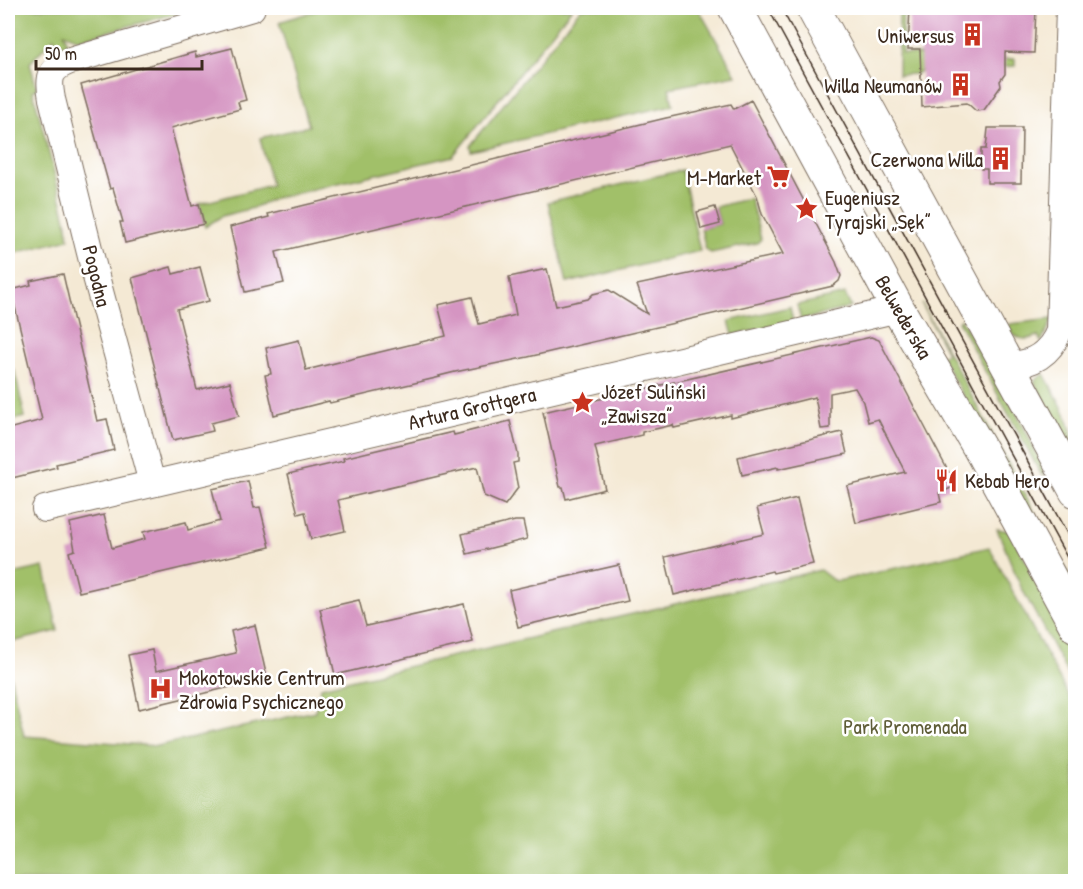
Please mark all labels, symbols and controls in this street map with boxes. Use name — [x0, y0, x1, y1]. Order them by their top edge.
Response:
place label: Uniwersus — [878, 21, 954, 50]
building icon: Uniwersus — [959, 22, 985, 48]
scale bar — [36, 33, 202, 71]
text: 50 m — [45, 41, 77, 66]
place label: Willa Neumanów — [824, 71, 942, 100]
building icon: Willa Neumanów — [947, 72, 973, 98]
place label: Czerwona Willa — [870, 145, 983, 174]
building icon: Czerwona Willa — [988, 146, 1014, 172]
place label: M-Market — [687, 163, 762, 192]
supermarket icon: M-Market — [766, 164, 792, 190]
place label: Eugeniusz Tyrajski „Sęk” — [825, 183, 931, 236]
place icon: Eugeniusz Tyrajski „Sęk” — [794, 196, 820, 222]
street label: Pogodna — [75, 242, 119, 310]
street label: Belwederska — [868, 270, 940, 364]
place label: Józef Suliński „Zawisza” — [601, 377, 706, 430]
street label: Artura Grottgera — [405, 379, 539, 437]
place icon: Józef Suliński „Zawisza” — [570, 390, 596, 416]
place label: Kebab Hero — [965, 466, 1049, 495]
restaurant icon: Kebab Hero — [934, 467, 960, 493]
place label: Mokotowskie Centrum Zdrowia Psychicznego — [179, 663, 345, 716]
hospital icon: Mokotowskie Centrum Zdrowia Psychicznego — [148, 676, 174, 702]
park label: Park Promenada — [843, 712, 967, 741]

